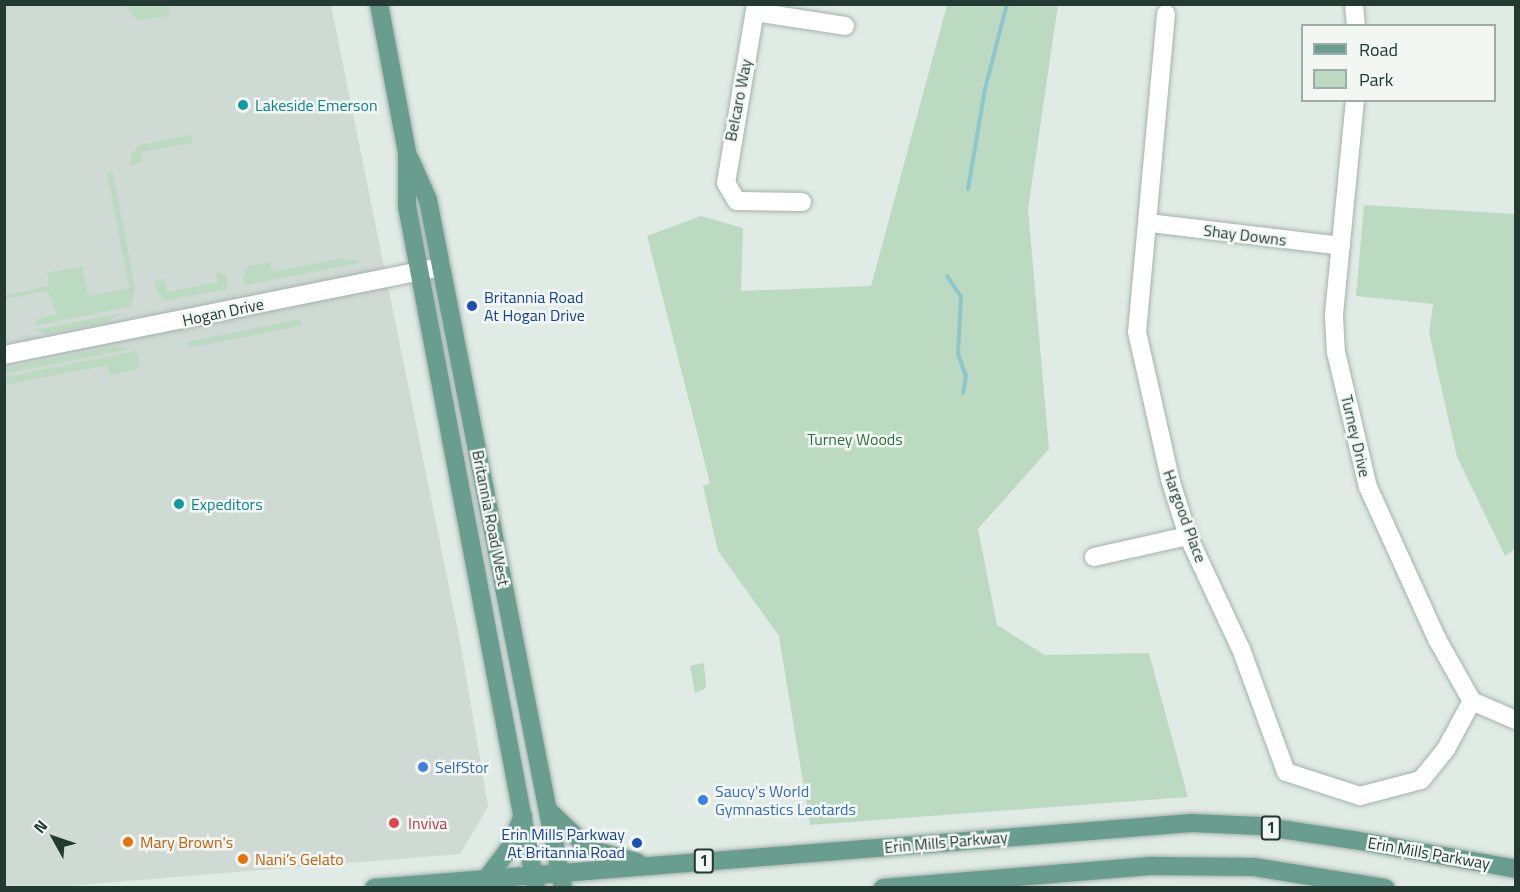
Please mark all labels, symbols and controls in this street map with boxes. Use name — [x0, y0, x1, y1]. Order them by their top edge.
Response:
legend — [1301, 24, 1496, 102]
text: Road — [1359, 36, 1398, 63]
street label: Belcaro Way — [721, 57, 755, 143]
text: Park — [1359, 66, 1393, 93]
place label: Lakeside Emerson — [255, 95, 378, 115]
marker: Lakeside Emerson — [236, 98, 250, 112]
street label: Shay Downs — [1202, 220, 1288, 250]
place label: Britannia Road At Hogan Drive — [484, 287, 585, 325]
street label: Hogan Drive — [181, 294, 265, 330]
marker: Britannia Road At Hogan Drive — [465, 299, 479, 313]
street label: Turney Drive — [1337, 393, 1375, 479]
park label: Turney Woods — [807, 429, 903, 449]
street label: Britannia Road West — [468, 448, 514, 588]
street label: Hargood Place — [1159, 467, 1211, 565]
place label: Expeditors — [191, 494, 263, 514]
marker: Expeditors — [172, 497, 186, 511]
place label: SelfStor — [435, 757, 489, 777]
marker: SelfStor — [416, 760, 430, 774]
place label: Saucy's World Gymnastics Leotards — [715, 781, 856, 819]
marker: Saucy's World Gymnastics Leotards — [696, 793, 710, 807]
north arrow — [24, 808, 84, 868]
place label: Inviva — [408, 813, 447, 833]
text: N — [27, 814, 53, 838]
marker: Inviva — [385, 814, 403, 832]
road number: 1 — [1260, 816, 1282, 840]
place label: Erin Mills Parkway At Britannia Road — [501, 824, 625, 862]
street label: Erin Mills Parkway — [884, 827, 1008, 857]
place label: Mary Brown's — [140, 832, 233, 852]
street label: Erin Mills Parkway — [1366, 833, 1492, 873]
marker: Mary Brown's — [121, 835, 135, 849]
marker: Erin Mills Parkway At Britannia Road — [630, 836, 644, 850]
place label: Nani’s Gelato — [255, 849, 344, 869]
road number: 1 — [694, 849, 714, 873]
marker: Nani’s Gelato — [236, 852, 250, 866]

